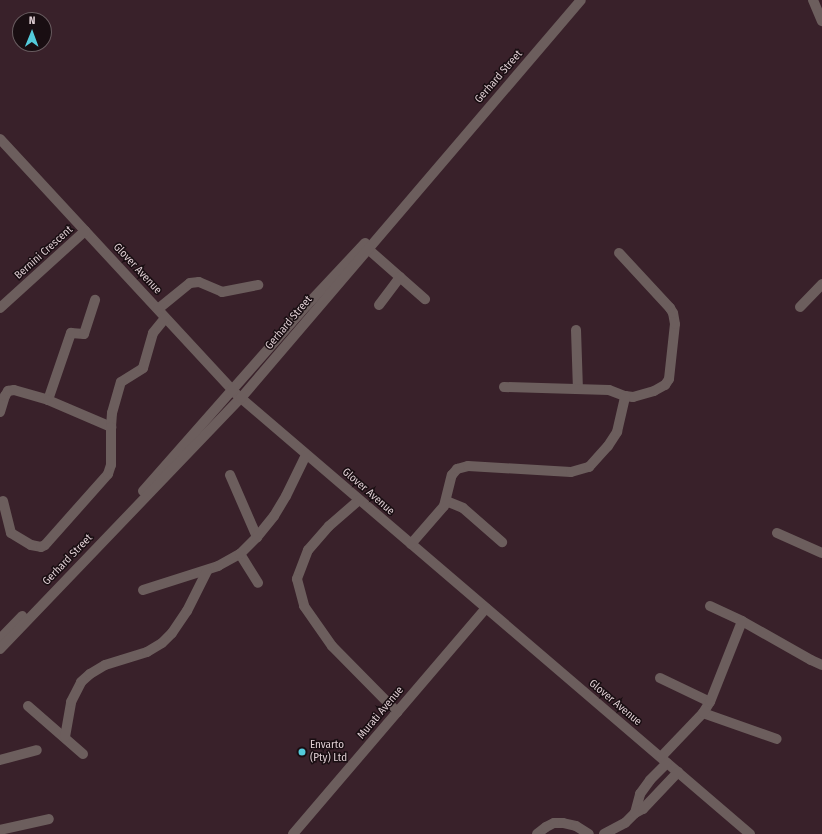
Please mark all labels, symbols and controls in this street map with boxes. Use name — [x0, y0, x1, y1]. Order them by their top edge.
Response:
north arrow — [12, 12, 52, 52]
text: N — [29, 14, 36, 27]
street label: Gerhard Street — [472, 48, 526, 106]
street label: Bernini Crescent — [12, 224, 76, 282]
street label: Glover Avenue — [110, 241, 164, 297]
street label: Gerhard Street — [263, 294, 315, 352]
street label: Glover Avenue — [339, 466, 397, 518]
street label: Gerhard Street — [40, 532, 96, 588]
street label: Glover Avenue — [586, 677, 644, 729]
street label: Murati Avenue — [355, 684, 407, 742]
place label: Envarto (Pty) Ltd — [310, 739, 347, 765]
marker: Envarto (Pty) Ltd — [297, 747, 307, 757]

